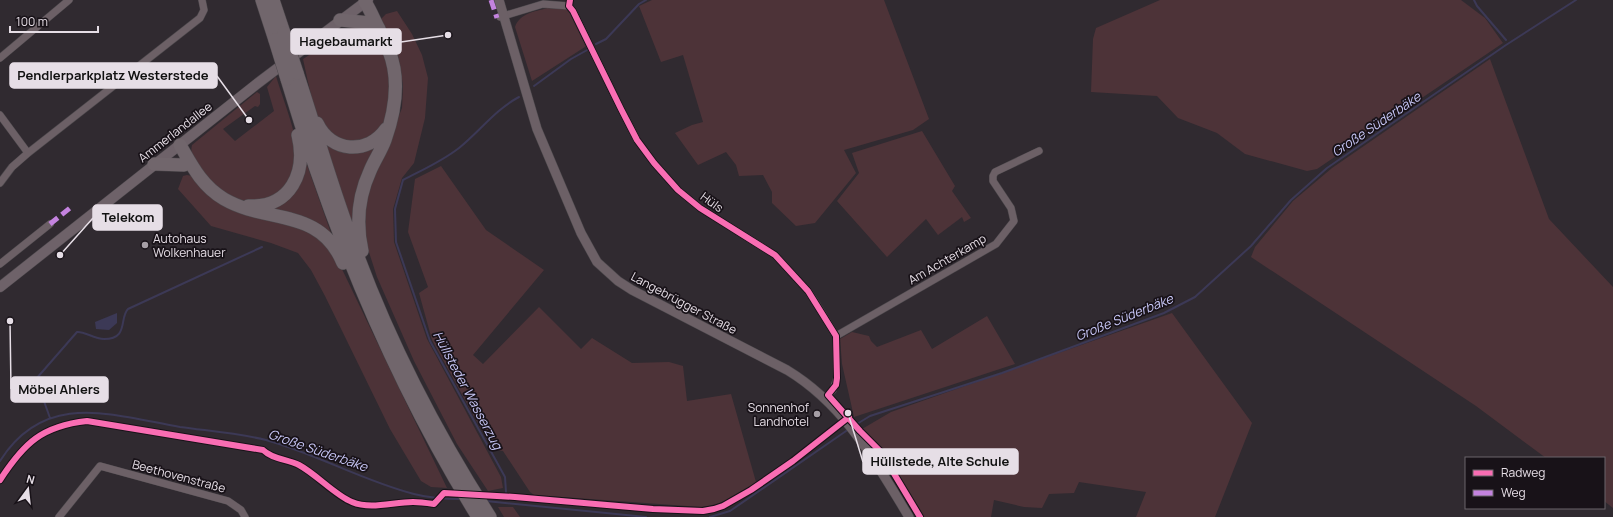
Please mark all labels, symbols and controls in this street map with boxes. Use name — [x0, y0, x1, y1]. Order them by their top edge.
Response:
scale bar — [10, 8, 98, 34]
text: 100 m — [16, 13, 48, 30]
callout: Hagebaumarkt — [291, 29, 401, 54]
text: Hagebaumarkt — [299, 32, 393, 50]
callout: Pendlerparkplatz Westerstede — [10, 63, 217, 88]
text: Pendlerparkplatz Westerstede — [17, 66, 209, 84]
water label: Große Süderbäke — [1328, 87, 1425, 161]
street label: Ammerlandallee — [135, 98, 215, 166]
street label: Hüls — [697, 188, 727, 216]
callout: Telekom — [93, 205, 162, 230]
text: Telekom — [102, 208, 154, 226]
place label: Autohaus Wolkenhauer — [153, 230, 226, 261]
street label: Am Achterkamp — [905, 230, 989, 288]
marker: Autohaus Wolkenhauer — [140, 240, 150, 250]
street label: Langebrügger Straße — [628, 268, 740, 338]
water label: Große Süderbäke — [1072, 289, 1177, 345]
water label: Hüllsteder Wasserzug — [429, 328, 507, 454]
callout: Möbel Ahlers — [11, 377, 108, 402]
text: Möbel Ahlers — [18, 380, 100, 398]
place label: Sonnenhof Landhotel — [748, 399, 810, 430]
marker: Sonnenhof Landhotel — [812, 409, 822, 419]
water label: Große Süderbäke — [266, 425, 371, 476]
callout: Hüllstede, Alte Schule — [863, 449, 1018, 474]
text: Hüllstede, Alte Schule — [871, 452, 1010, 470]
street label: Beethovenstraße — [130, 455, 228, 497]
legend — [1465, 457, 1605, 509]
text: Radweg — [1501, 464, 1545, 481]
north arrow — [8, 469, 48, 509]
text: N — [25, 471, 37, 487]
text: Weg — [1501, 484, 1526, 501]

